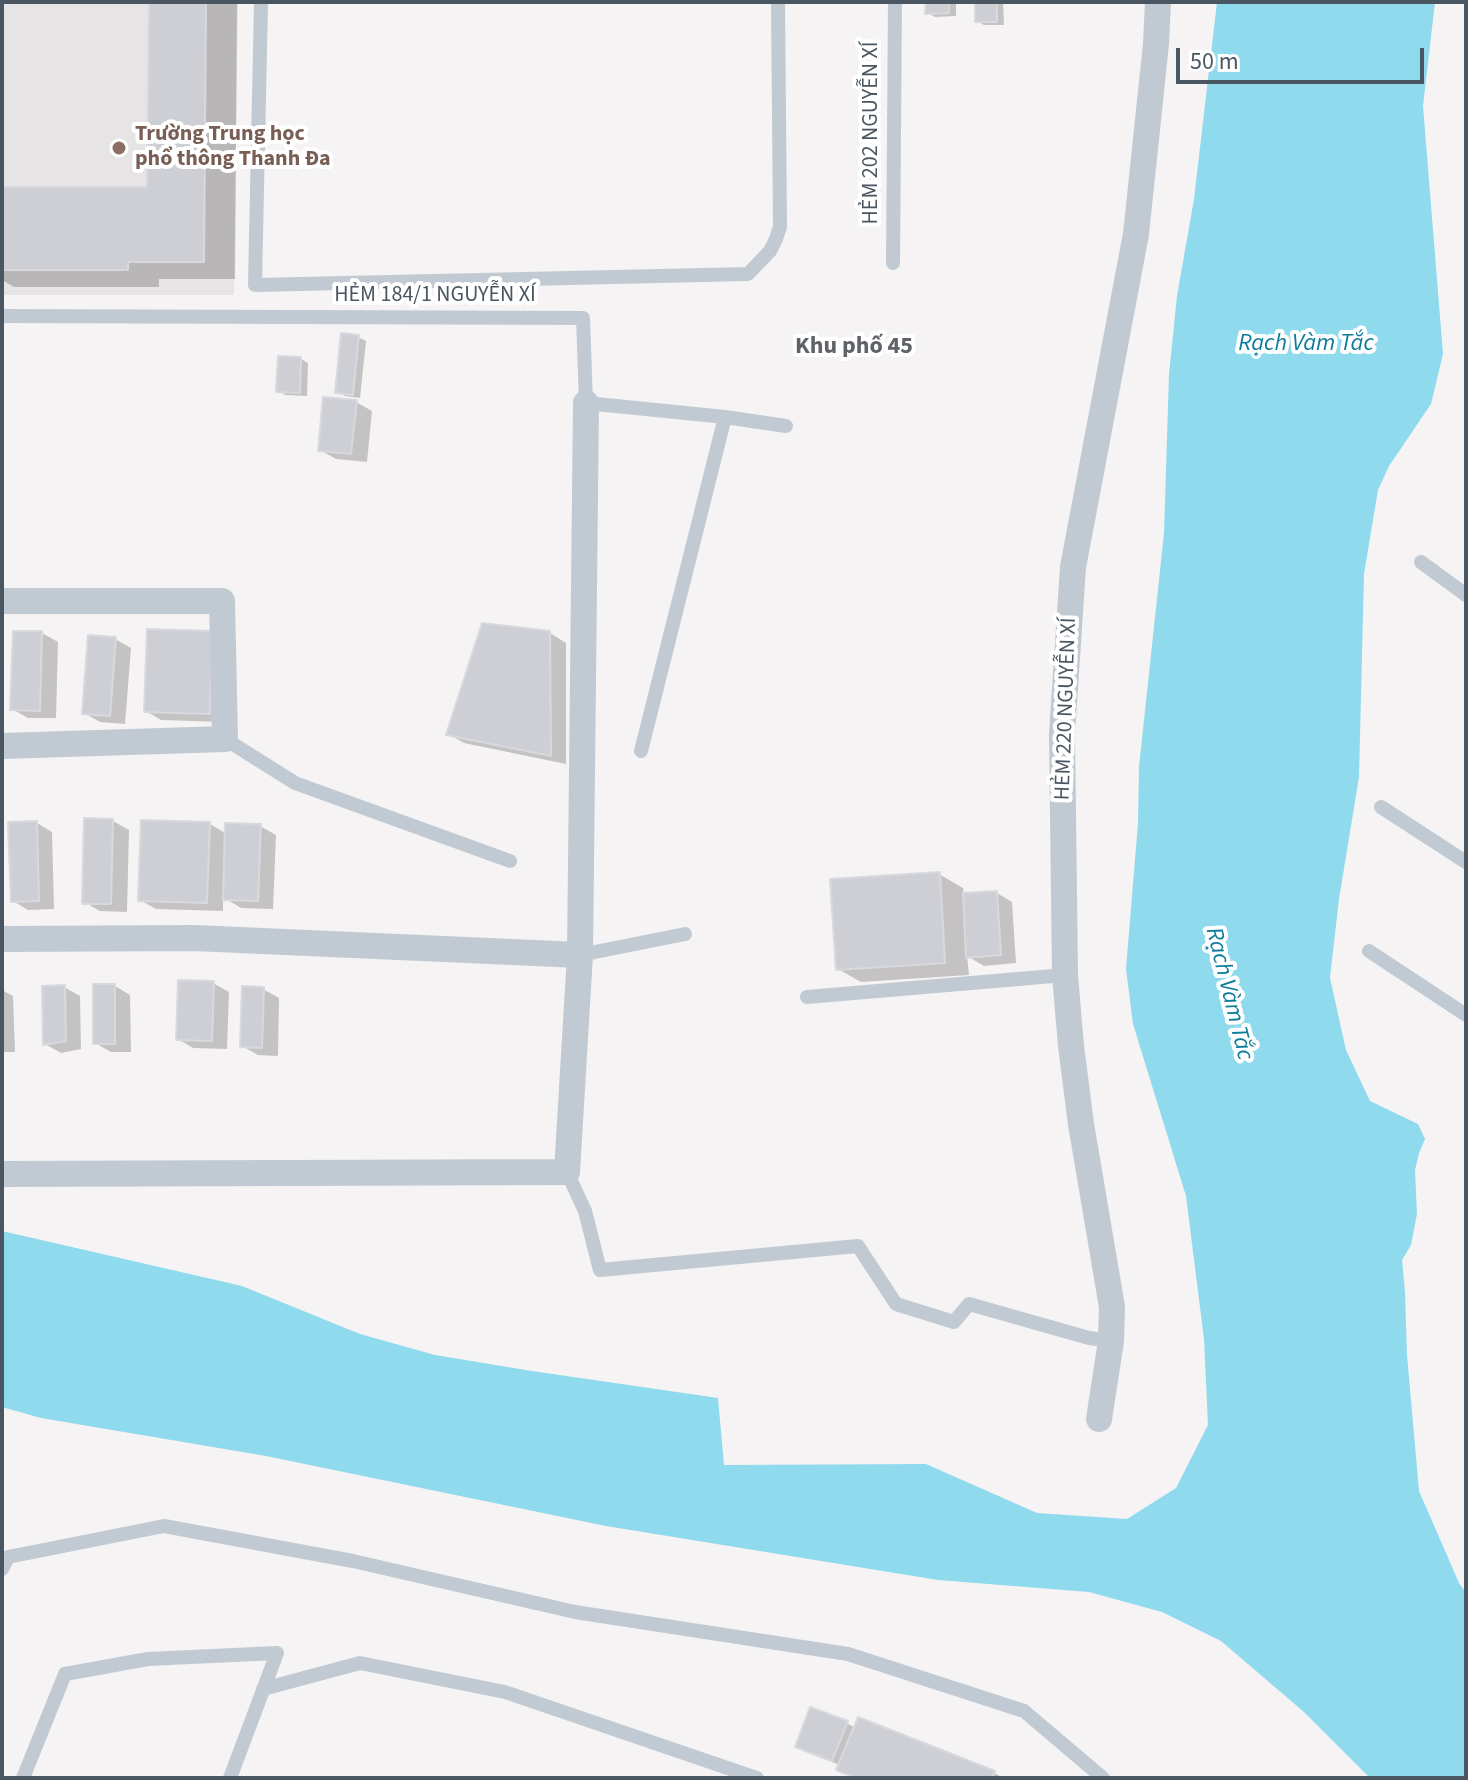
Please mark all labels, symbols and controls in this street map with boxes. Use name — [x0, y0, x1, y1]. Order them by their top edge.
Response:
scale bar — [1180, 32, 1428, 82]
street label: HẺM 202 NGUYỄN XÍ — [859, 41, 885, 225]
text: 50 m — [1190, 44, 1239, 79]
place label: Trường Trung học phổ thông Thanh Đa — [135, 122, 331, 174]
marker: Trường Trung học phổ thông Thanh Đa — [110, 139, 128, 157]
street label: HẺM 184/1 NGUYỄN XÍ — [334, 283, 536, 309]
water label: Rạch Vàm Tắc — [1238, 331, 1374, 359]
district label: Khu phố 45 — [795, 334, 913, 362]
street label: HẺM 220 NGUYỄN XÍ — [1051, 617, 1083, 801]
water label: Rạch Vàm Tắc — [1198, 925, 1258, 1063]

